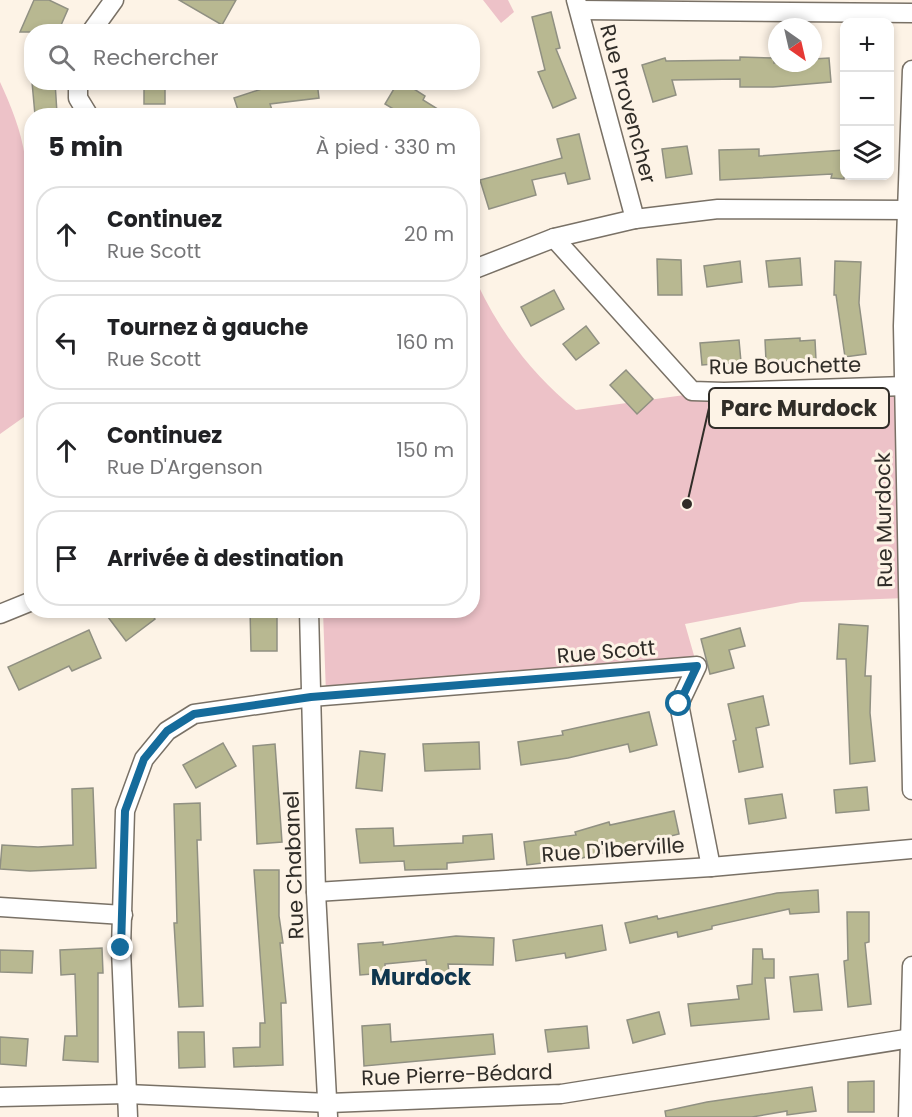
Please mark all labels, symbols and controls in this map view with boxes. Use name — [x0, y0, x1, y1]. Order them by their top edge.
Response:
north arrow — [768, 18, 822, 72]
map controls — [840, 18, 894, 180]
button: + — [840, 18, 894, 72]
street label: Rue Provencher — [593, 21, 664, 187]
search box — [24, 24, 480, 90]
icon: search — [45, 41, 78, 74]
text: Rechercher — [93, 42, 219, 73]
button: − — [840, 72, 894, 126]
button: layers — [840, 126, 894, 180]
text: 5 min — [48, 129, 123, 165]
text: À pied · 330 m — [316, 133, 456, 161]
text: Continuez — [107, 204, 222, 235]
icon: ahead — [50, 218, 83, 251]
text: 20 m — [404, 220, 454, 248]
text: Rue Scott — [107, 237, 201, 265]
text: Tournez à gauche — [107, 312, 308, 343]
icon: left — [50, 326, 83, 359]
text: 160 m — [396, 328, 454, 356]
text: Rue Scott — [107, 345, 201, 373]
street label: Rue Bouchette — [709, 350, 861, 381]
callout: Parc Murdock — [709, 388, 889, 428]
text: Parc Murdock — [721, 393, 878, 424]
text: Continuez — [107, 420, 222, 451]
icon: ahead — [50, 434, 83, 467]
text: 150 m — [397, 436, 454, 464]
street label: Rue Murdock — [868, 452, 899, 588]
text: Rue D'Argenson — [107, 453, 263, 481]
icon: arrive — [50, 542, 83, 575]
text: Arrivée à destination — [107, 543, 344, 574]
street label: Rue Scott — [556, 633, 656, 670]
route start — [665, 690, 691, 716]
street label: Rue Chabanel — [276, 790, 311, 940]
street label: Rue D'Iberville — [540, 830, 686, 869]
route end — [107, 934, 133, 960]
district label: Murdock — [371, 962, 472, 993]
street label: Rue Pierre-Bédard — [361, 1057, 553, 1092]

